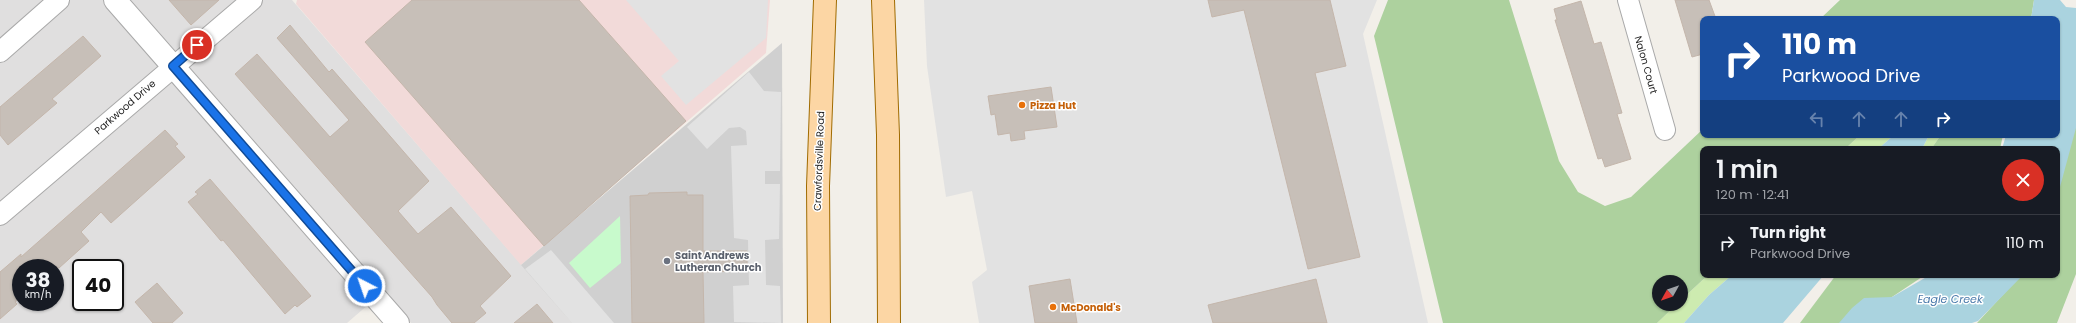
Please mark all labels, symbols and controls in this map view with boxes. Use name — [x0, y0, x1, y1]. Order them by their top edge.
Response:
text: 110 m — [1782, 25, 1857, 64]
pin — [180, 28, 214, 62]
icon: right — [1716, 32, 1768, 84]
icon: arrive — [186, 34, 208, 56]
street label: Nalon Court — [1631, 34, 1662, 96]
text: Parkwood Drive — [1782, 63, 1920, 88]
street label: Parkwood Drive — [91, 76, 159, 138]
place label: Pizza Hut — [1030, 98, 1076, 113]
marker: Pizza Hut — [1017, 100, 1027, 110]
icon: left — [1806, 108, 1828, 130]
icon: ahead — [1848, 108, 1870, 130]
icon: ahead — [1890, 108, 1912, 130]
icon: right — [1932, 108, 1954, 130]
street label: Crawfordsville Road — [810, 111, 828, 211]
text: 1 min — [1716, 153, 1778, 186]
button: close — [2002, 159, 2044, 201]
text: 120 m · 12:41 — [1716, 185, 1789, 204]
text: Turn right — [1750, 222, 1826, 243]
icon: right — [1716, 232, 1738, 254]
text: 110 m — [2006, 232, 2044, 253]
text: Parkwood Drive — [1750, 244, 1850, 263]
place label: Saint Andrews Lutheran Church — [675, 248, 762, 275]
marker: Saint Andrews Lutheran Church — [662, 256, 672, 266]
speed limit sign: 40 — [72, 259, 124, 311]
position arrow — [344, 265, 386, 307]
text: 38 — [25, 266, 51, 294]
north arrow — [1652, 275, 1688, 311]
map controls — [1652, 275, 1688, 311]
text: km/h — [25, 287, 51, 302]
water label: Eagle Creek — [1917, 291, 1984, 307]
place label: McDonald's — [1061, 300, 1121, 315]
marker: McDonald's — [1048, 302, 1058, 312]

